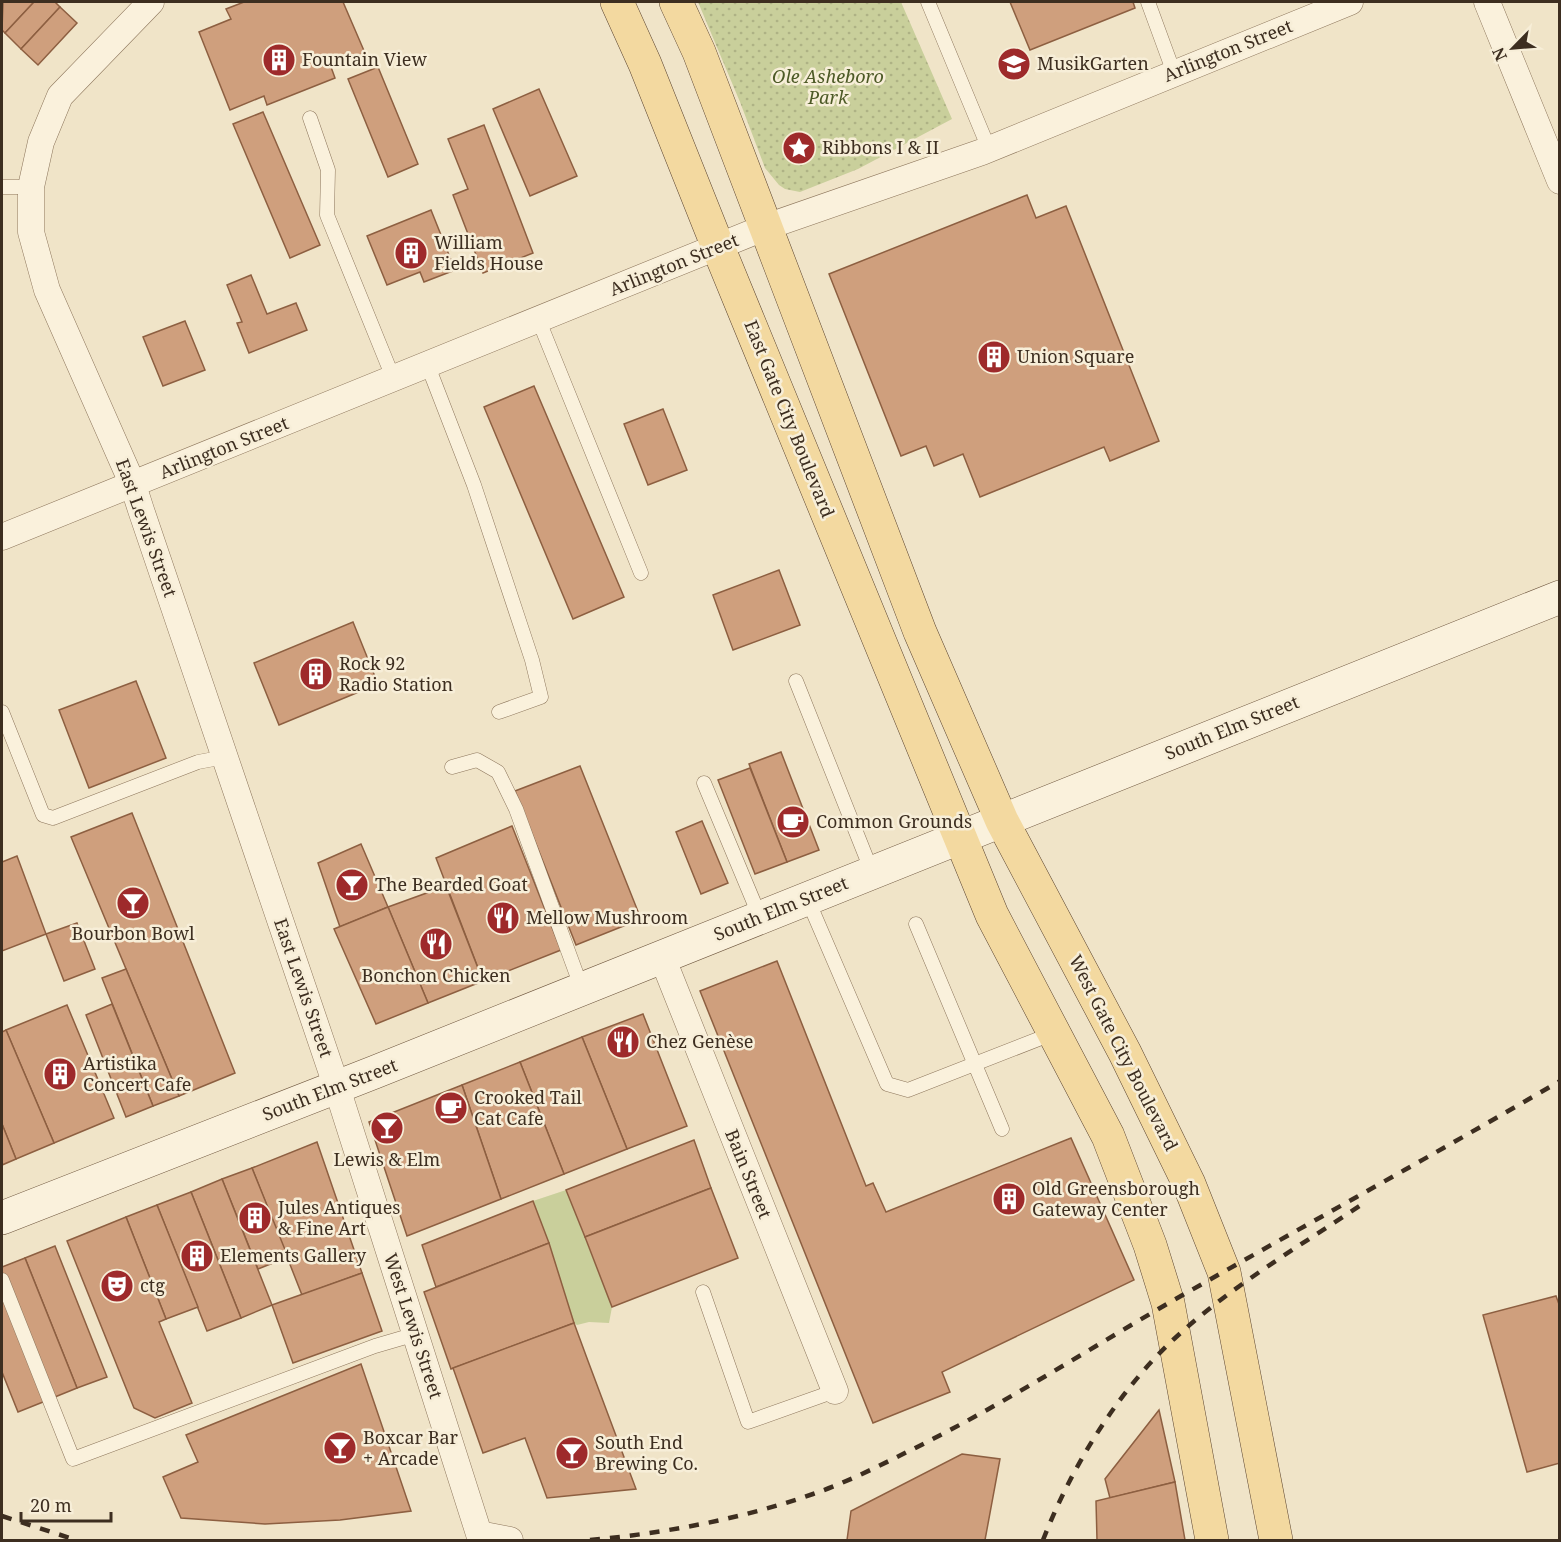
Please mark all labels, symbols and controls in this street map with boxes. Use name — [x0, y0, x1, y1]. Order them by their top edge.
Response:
street label: Arlington Street — [1160, 13, 1296, 87]
north arrow — [1483, 18, 1543, 78]
building icon: Fountain View — [261, 42, 297, 78]
text: N — [1487, 44, 1512, 65]
school or university icon: MusikGarten — [996, 46, 1032, 82]
place label: Fountain View — [302, 47, 427, 71]
place label: MusikGarten — [1037, 51, 1149, 75]
park label: Ole Asheboro Park — [772, 64, 884, 109]
place icon: Ribbons I & II — [781, 130, 817, 166]
place label: Ribbons I & II — [822, 135, 939, 159]
street label: Arlington Street — [606, 227, 742, 301]
place label: William Fields House — [434, 230, 543, 275]
building icon: William Fields House — [393, 235, 429, 271]
street label: East Gate City Boulevard — [739, 316, 841, 521]
building icon: Union Square — [976, 339, 1012, 375]
place label: Union Square — [1017, 344, 1134, 368]
street label: Arlington Street — [156, 410, 292, 484]
street label: East Lewis Street — [111, 455, 183, 600]
place label: Rock 92 Radio Station — [339, 651, 454, 696]
building icon: Rock 92 Radio Station — [298, 656, 334, 692]
street label: South Elm Street — [1161, 689, 1302, 765]
cafe icon: Common Grounds — [775, 804, 811, 840]
place label: Common Grounds — [816, 809, 972, 833]
bar icon: The Bearded Goat — [334, 867, 370, 903]
street label: South Elm Street — [710, 870, 851, 946]
place label: The Bearded Goat — [375, 872, 528, 896]
bar icon: Bourbon Bowl — [115, 885, 151, 921]
restaurant icon: Mellow Mushroom — [485, 900, 521, 936]
place label: Mellow Mushroom — [526, 905, 688, 929]
street label: East Lewis Street — [269, 915, 339, 1060]
place label: Bourbon Bowl — [71, 921, 195, 945]
restaurant icon: Bonchon Chicken — [418, 926, 454, 962]
street label: West Gate City Boulevard — [1064, 950, 1184, 1155]
place label: Bonchon Chicken — [361, 963, 511, 987]
restaurant icon: Chez Genèse — [605, 1024, 641, 1060]
place label: Chez Genèse — [646, 1029, 753, 1053]
place label: Artistika Concert Cafe — [83, 1051, 192, 1096]
street label: South Elm Street — [259, 1052, 401, 1126]
building icon: Artistika Concert Cafe — [42, 1056, 78, 1092]
place label: Crooked Tail Cat Cafe — [474, 1085, 582, 1130]
cafe icon: Crooked Tail Cat Cafe — [433, 1090, 469, 1126]
bar icon: Lewis & Elm — [369, 1110, 405, 1146]
street label: Bain Street — [720, 1125, 778, 1222]
place label: Lewis & Elm — [334, 1147, 440, 1171]
place label: Old Greensborough Gateway Center — [1032, 1176, 1200, 1221]
building icon: Old Greensborough Gateway Center — [991, 1181, 1027, 1217]
place label: Jules Antiques & Fine Art — [277, 1195, 401, 1240]
building icon: Jules Antiques & Fine Art — [237, 1200, 273, 1236]
building icon: Elements Gallery — [179, 1238, 215, 1274]
place label: Elements Gallery — [220, 1243, 367, 1267]
street label: West Lewis Street — [379, 1250, 449, 1402]
theatre icon: ctg — [99, 1268, 135, 1304]
place label: ctg — [140, 1273, 165, 1297]
place label: Boxcar Bar + Arcade — [363, 1425, 459, 1470]
bar icon: Boxcar Bar + Arcade — [322, 1430, 358, 1466]
place label: South End Brewing Co. — [595, 1430, 698, 1475]
bar icon: South End Brewing Co. — [554, 1435, 590, 1471]
scale bar — [21, 1485, 111, 1523]
text: 20 m — [30, 1493, 72, 1517]

